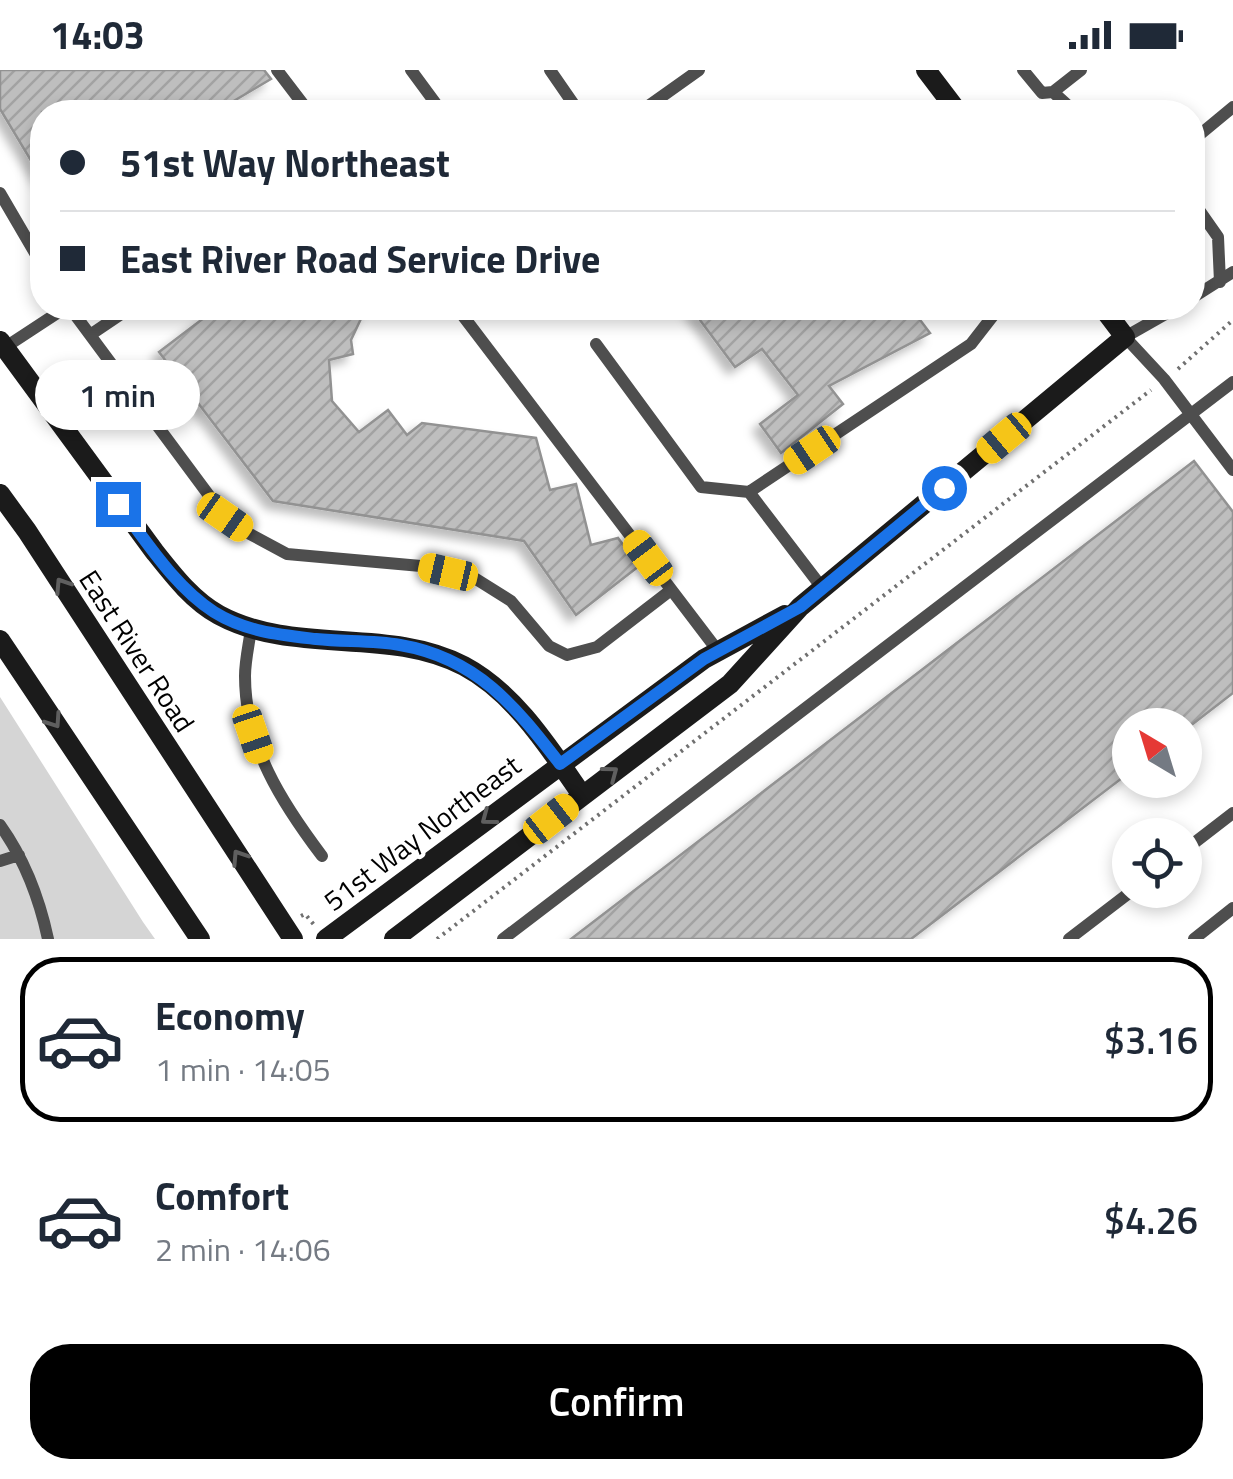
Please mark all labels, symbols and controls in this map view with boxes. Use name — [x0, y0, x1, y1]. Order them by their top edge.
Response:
text: 14:03 — [50, 6, 145, 64]
text: 51st Way Northeast — [120, 134, 450, 192]
text: East River Road Service Drive — [120, 230, 600, 288]
callout: 1 min — [36, 359, 200, 429]
text: 1 min — [79, 371, 156, 419]
car — [971, 407, 1037, 469]
car — [779, 421, 845, 479]
route start — [922, 466, 967, 511]
route end — [96, 482, 141, 527]
car — [192, 488, 258, 546]
car — [618, 525, 678, 591]
car — [415, 551, 481, 593]
street label: East River Road — [69, 561, 206, 740]
one-way arrow — [55, 578, 74, 596]
car — [229, 701, 277, 767]
north arrow — [1112, 708, 1202, 798]
map controls — [1112, 708, 1202, 908]
one-way arrow — [42, 710, 60, 729]
street label: 51st Way Northeast — [314, 744, 530, 921]
one-way arrow — [600, 768, 618, 785]
car — [518, 789, 584, 849]
one-way arrow — [481, 806, 499, 824]
button: locate — [1112, 818, 1202, 908]
one-way arrow — [233, 850, 252, 868]
text: Economy — [155, 987, 305, 1045]
icon: car — [35, 995, 125, 1085]
text: $3.16 — [1104, 1011, 1198, 1069]
text: 1 min · 14:05 — [155, 1045, 331, 1093]
text: Comfort — [155, 1167, 289, 1225]
icon: car — [35, 1175, 125, 1265]
text: $4.26 — [1104, 1191, 1198, 1249]
text: 2 min · 14:06 — [155, 1225, 331, 1273]
button: Confirm — [30, 1344, 1203, 1459]

